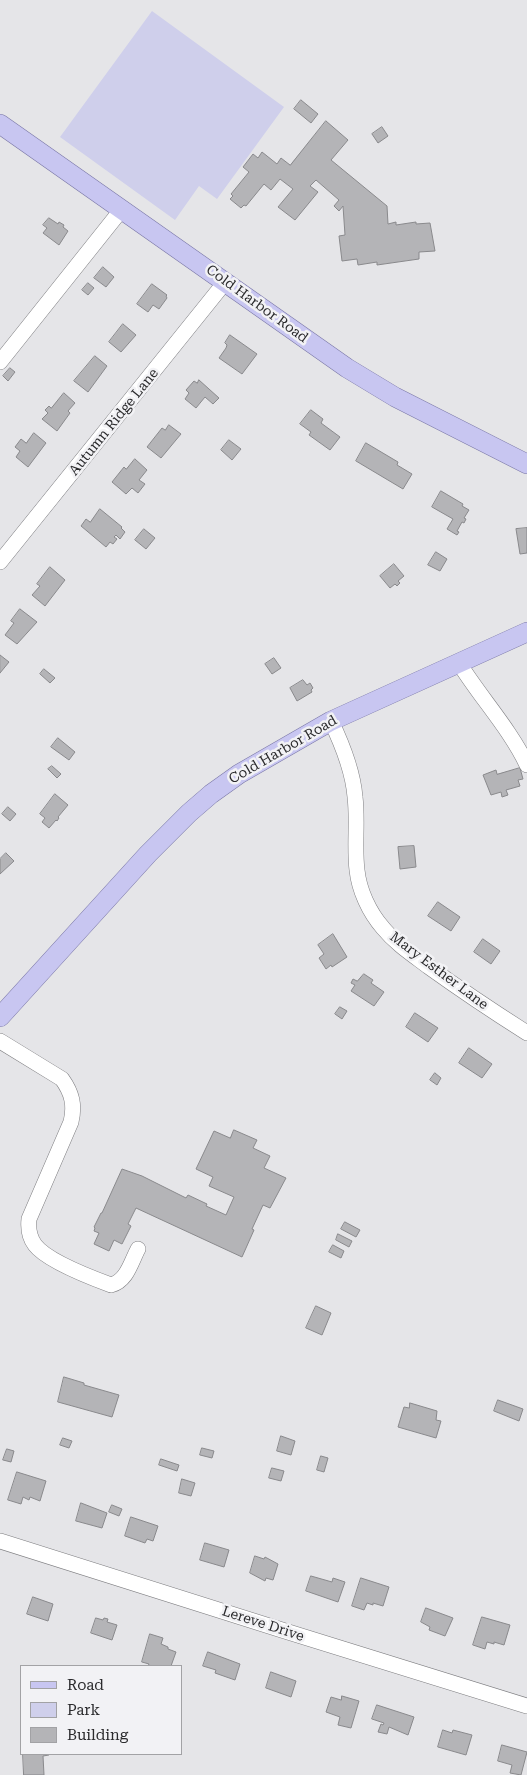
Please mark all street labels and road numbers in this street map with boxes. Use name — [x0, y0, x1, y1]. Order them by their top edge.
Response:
street label: Cold Harbor Road — [203, 261, 311, 347]
street label: Autumn Ridge Lane — [66, 365, 162, 479]
street label: Cold Harbor Road — [226, 712, 340, 788]
street label: Mary Esther Lane — [387, 929, 491, 1013]
street label: Lereve Drive — [220, 1603, 306, 1645]

